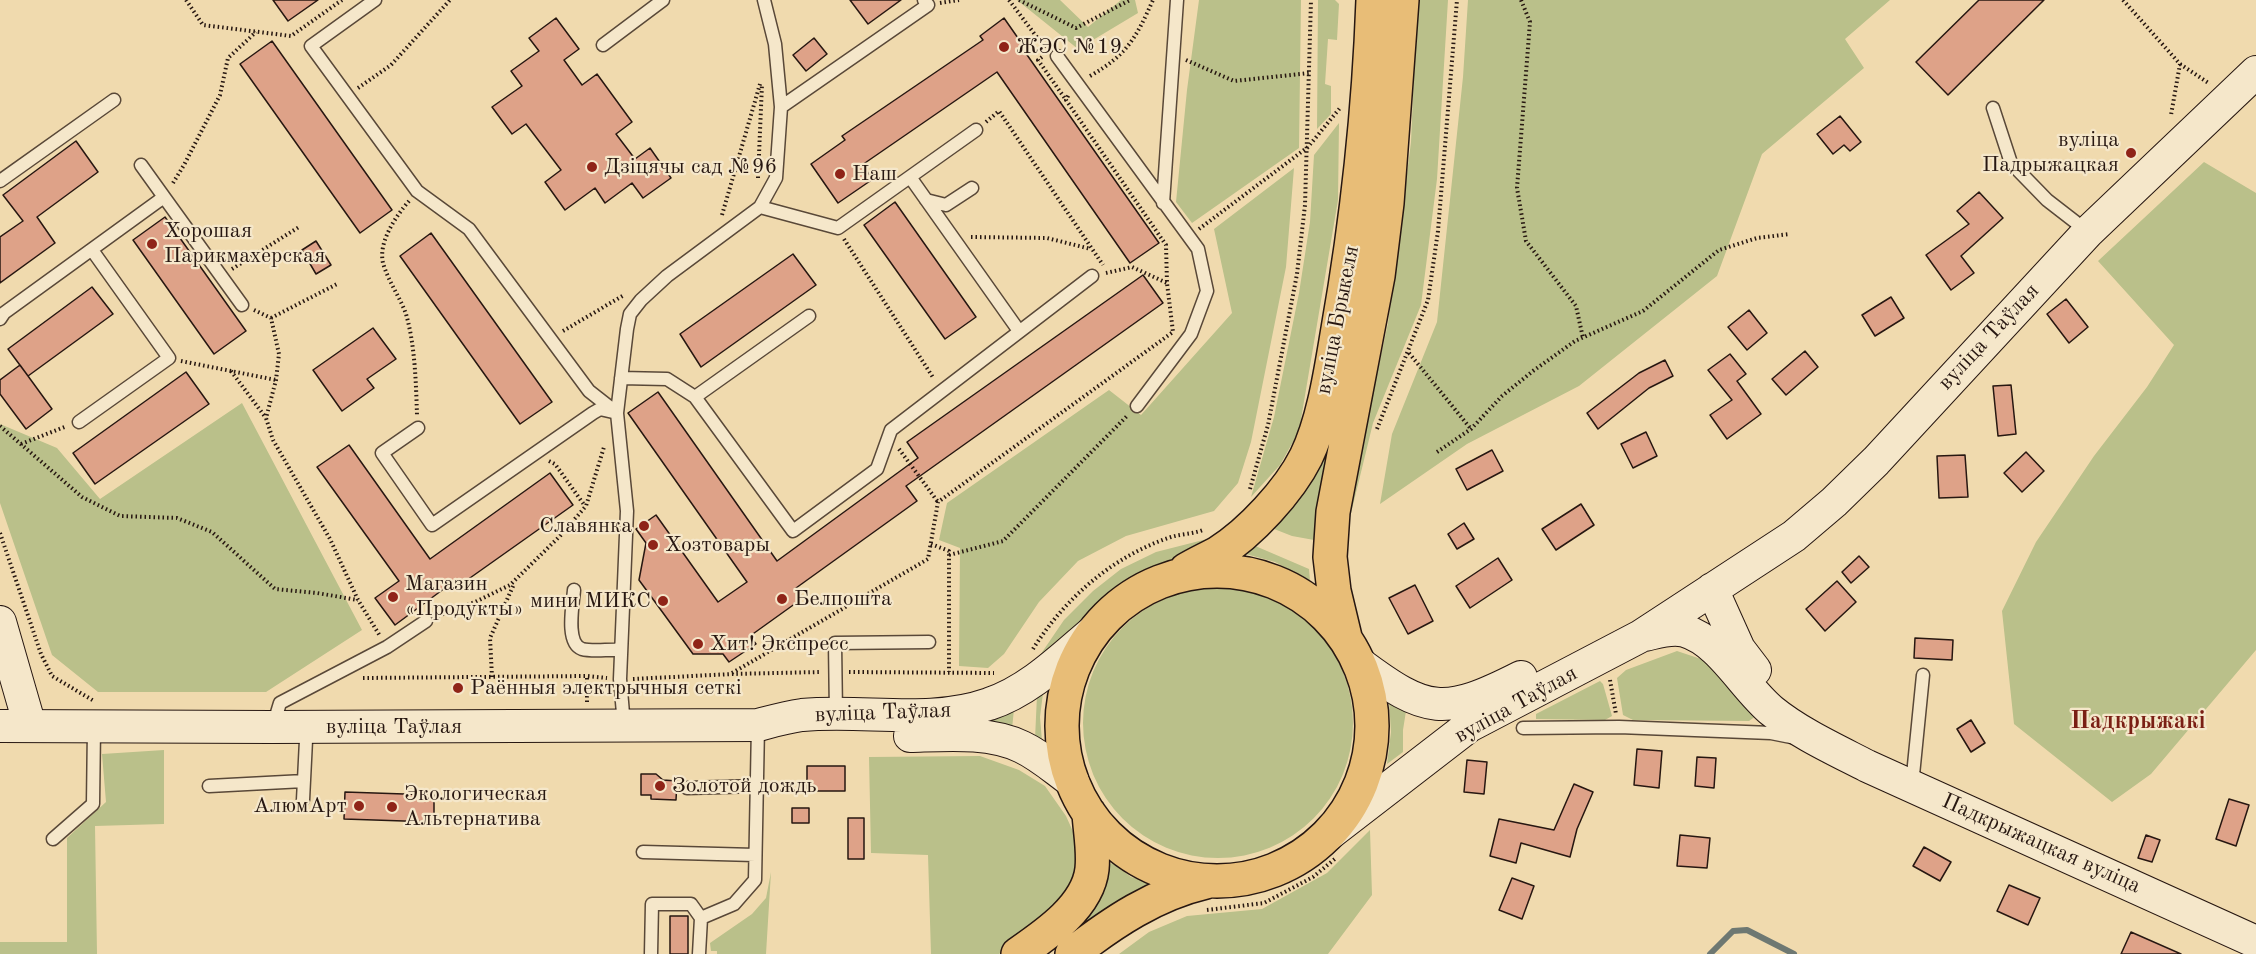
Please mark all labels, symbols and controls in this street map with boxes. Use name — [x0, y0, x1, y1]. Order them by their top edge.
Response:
place label: ЖЭС №19 — [1016, 34, 1122, 60]
marker: ЖЭС №19 — [997, 40, 1011, 54]
place label: вуліца Падрыжацкая — [1982, 127, 2119, 178]
marker: вуліца Падрыжацкая — [2124, 146, 2138, 160]
place label: Дзіцячы сад №96 — [604, 154, 777, 180]
marker: Дзіцячы сад №96 — [585, 160, 599, 174]
place label: Наш — [852, 161, 897, 187]
marker: Наш — [833, 167, 847, 181]
place label: Хорошая Парикмахерская — [164, 218, 325, 270]
marker: Хорошая Парикмахерская — [145, 237, 159, 251]
street label: вуліца Брыкеля — [1311, 243, 1365, 397]
street label: вуліца Таўлая — [1933, 278, 2045, 396]
place label: Славянка — [539, 513, 632, 539]
marker: Славянка — [637, 519, 651, 533]
place label: Хозтовары — [665, 532, 770, 558]
marker: Хозтовары — [646, 538, 660, 552]
place label: Магазин «Продукты» — [405, 571, 524, 622]
place label: Белпошта — [794, 586, 892, 612]
place label: мини МИКС — [530, 588, 651, 614]
marker: Магазин «Продукты» — [386, 590, 400, 604]
marker: Белпошта — [775, 592, 789, 606]
marker: мини МИКС — [656, 594, 670, 608]
place label: Хит! Экспресс — [710, 631, 849, 657]
marker: Хит! Экспресс — [691, 637, 705, 651]
street label: вуліца Таўлая — [1450, 660, 1582, 750]
place label: Раённыя электрычныя сеткі — [470, 675, 742, 701]
marker: Раённыя электрычныя сеткі — [451, 681, 465, 695]
street label: вуліца Таўлая — [814, 697, 952, 729]
district label: Падкрыжакі — [2070, 708, 2206, 736]
street label: вуліца Таўлая — [326, 714, 462, 740]
place label: Золотой дождь — [672, 773, 816, 799]
marker: Золотой дождь — [653, 779, 667, 793]
place label: Экологическая Альтернатива — [404, 781, 548, 832]
street label: Падкрыжацкая вуліца — [1937, 788, 2145, 900]
place label: АлюмАрт — [253, 793, 347, 819]
marker: АлюмАрт — [352, 799, 366, 813]
marker: Экологическая Альтернатива — [385, 800, 399, 814]

